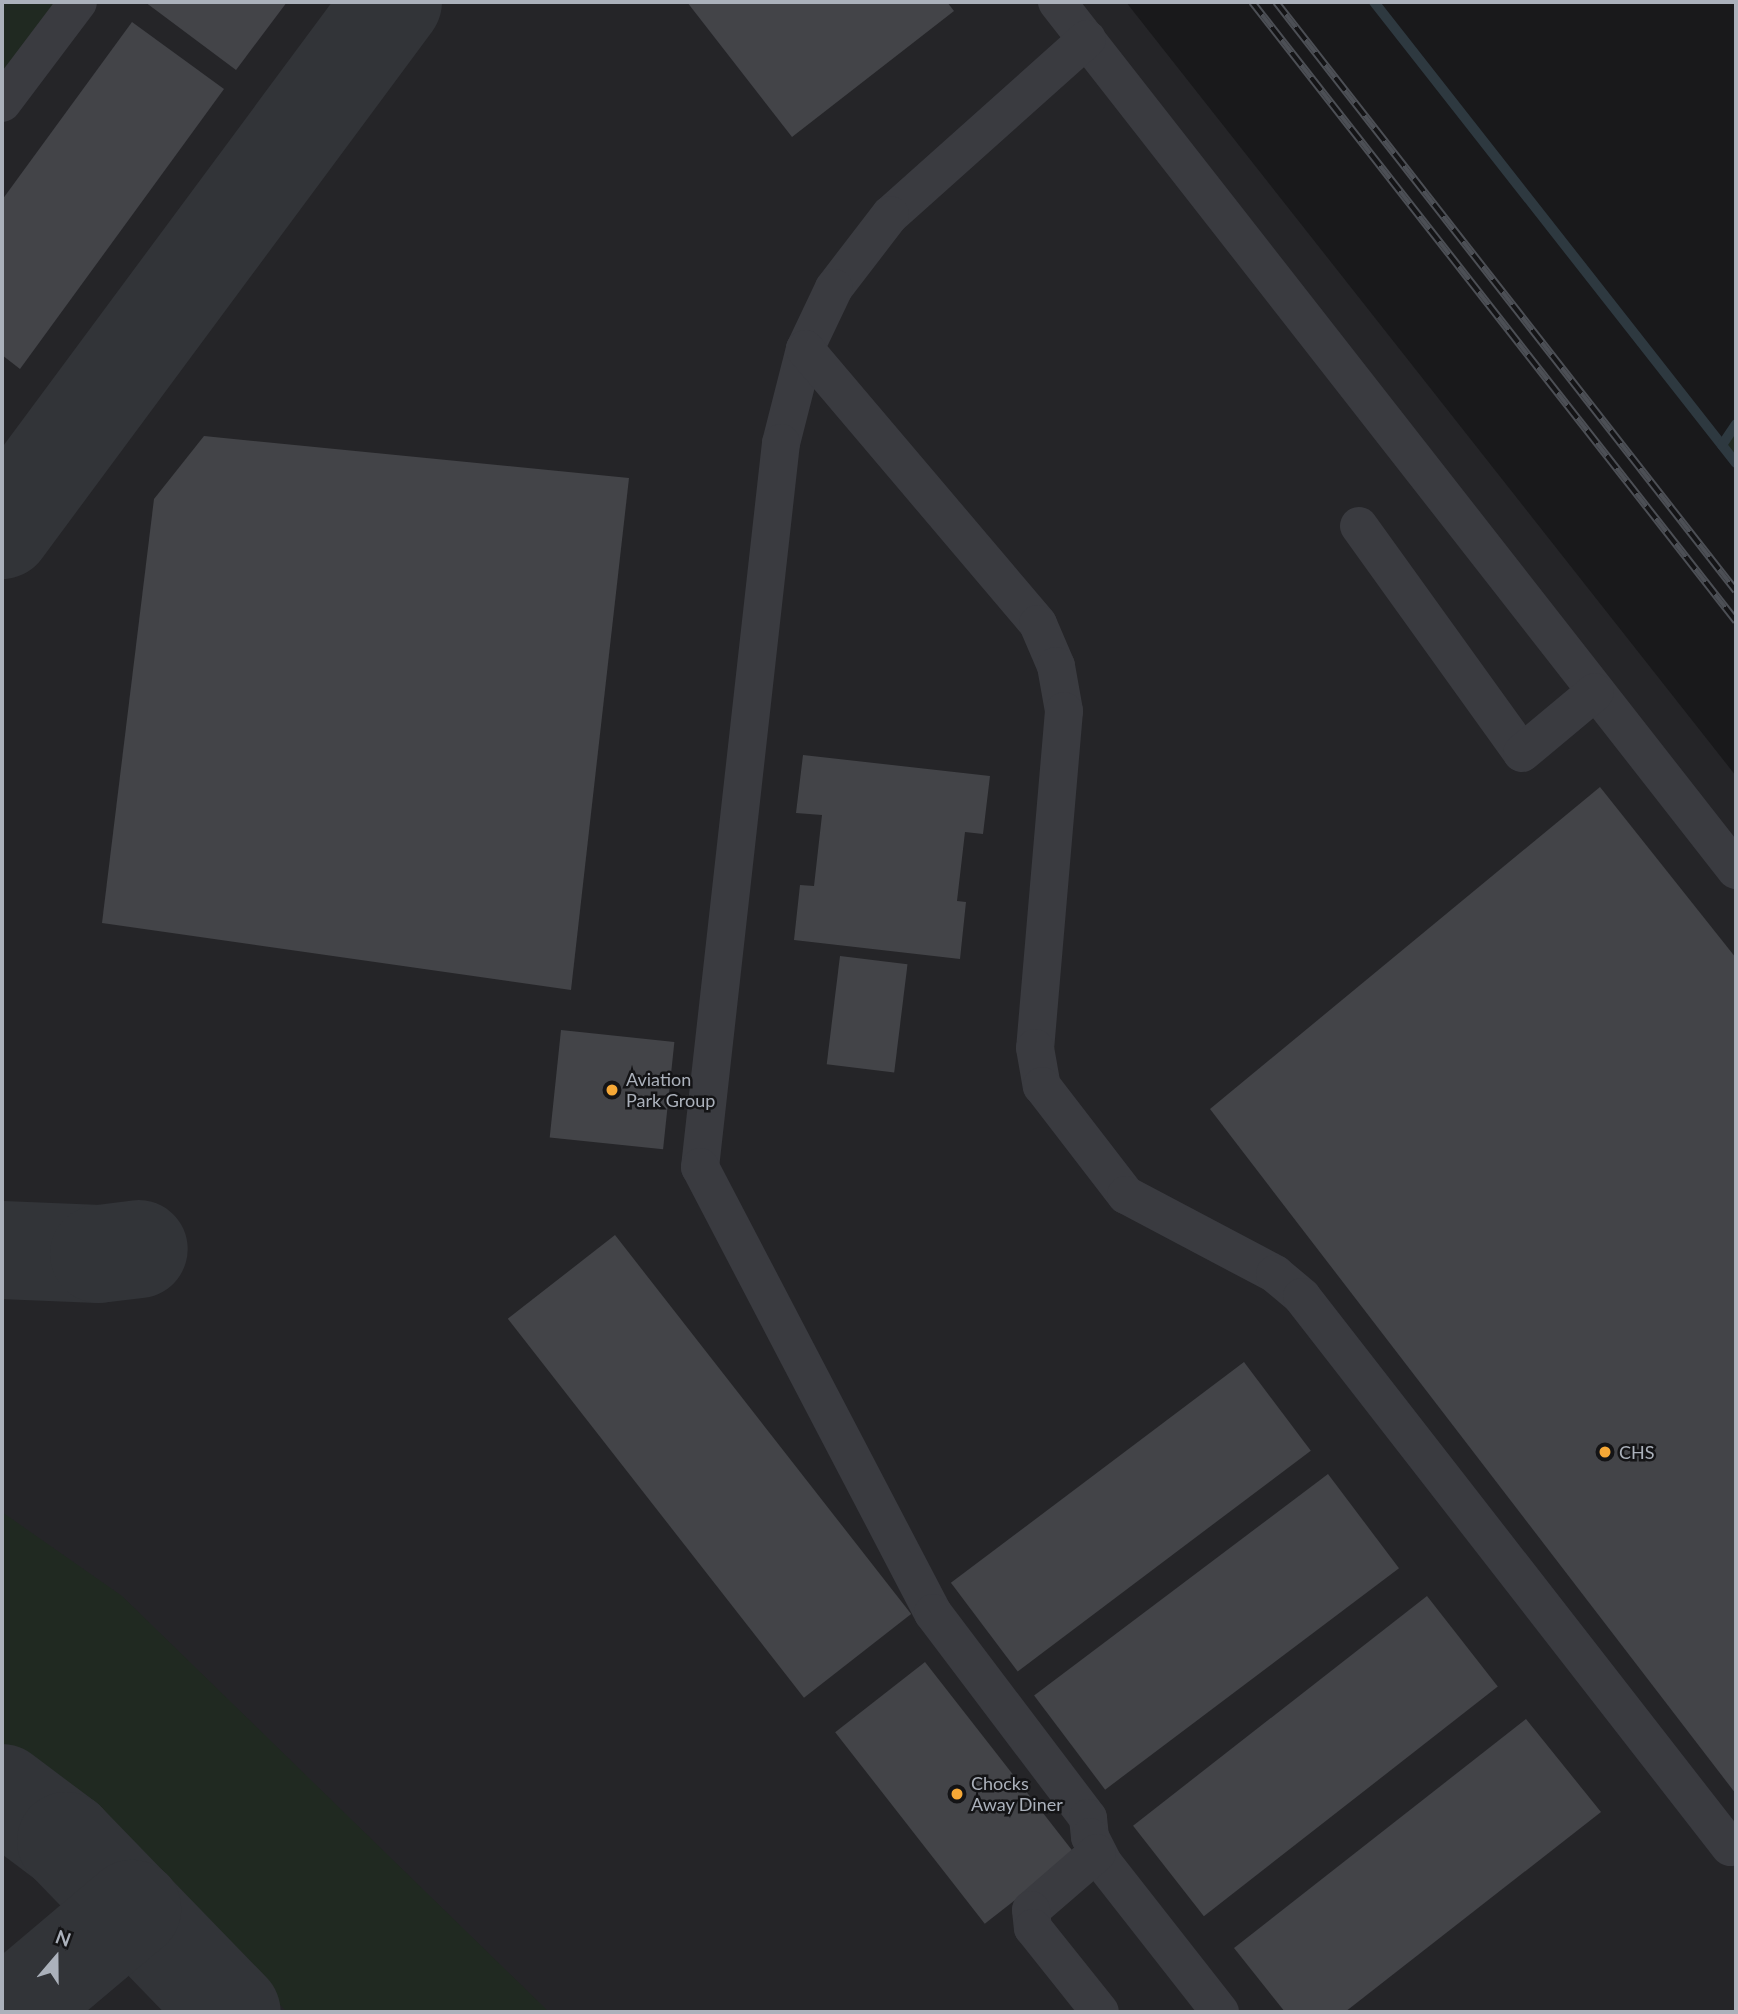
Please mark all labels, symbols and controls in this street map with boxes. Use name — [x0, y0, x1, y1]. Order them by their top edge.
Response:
place label: Aviation Park Group — [626, 1069, 715, 1112]
marker: Aviation Park Group — [604, 1082, 620, 1098]
place label: CHS — [1619, 1441, 1655, 1463]
marker: CHS — [1597, 1444, 1613, 1460]
place label: Chocks Away Diner — [971, 1773, 1063, 1816]
marker: Chocks Away Diner — [949, 1786, 965, 1802]
north arrow — [21, 1923, 91, 1993]
text: N — [53, 1924, 74, 1951]

